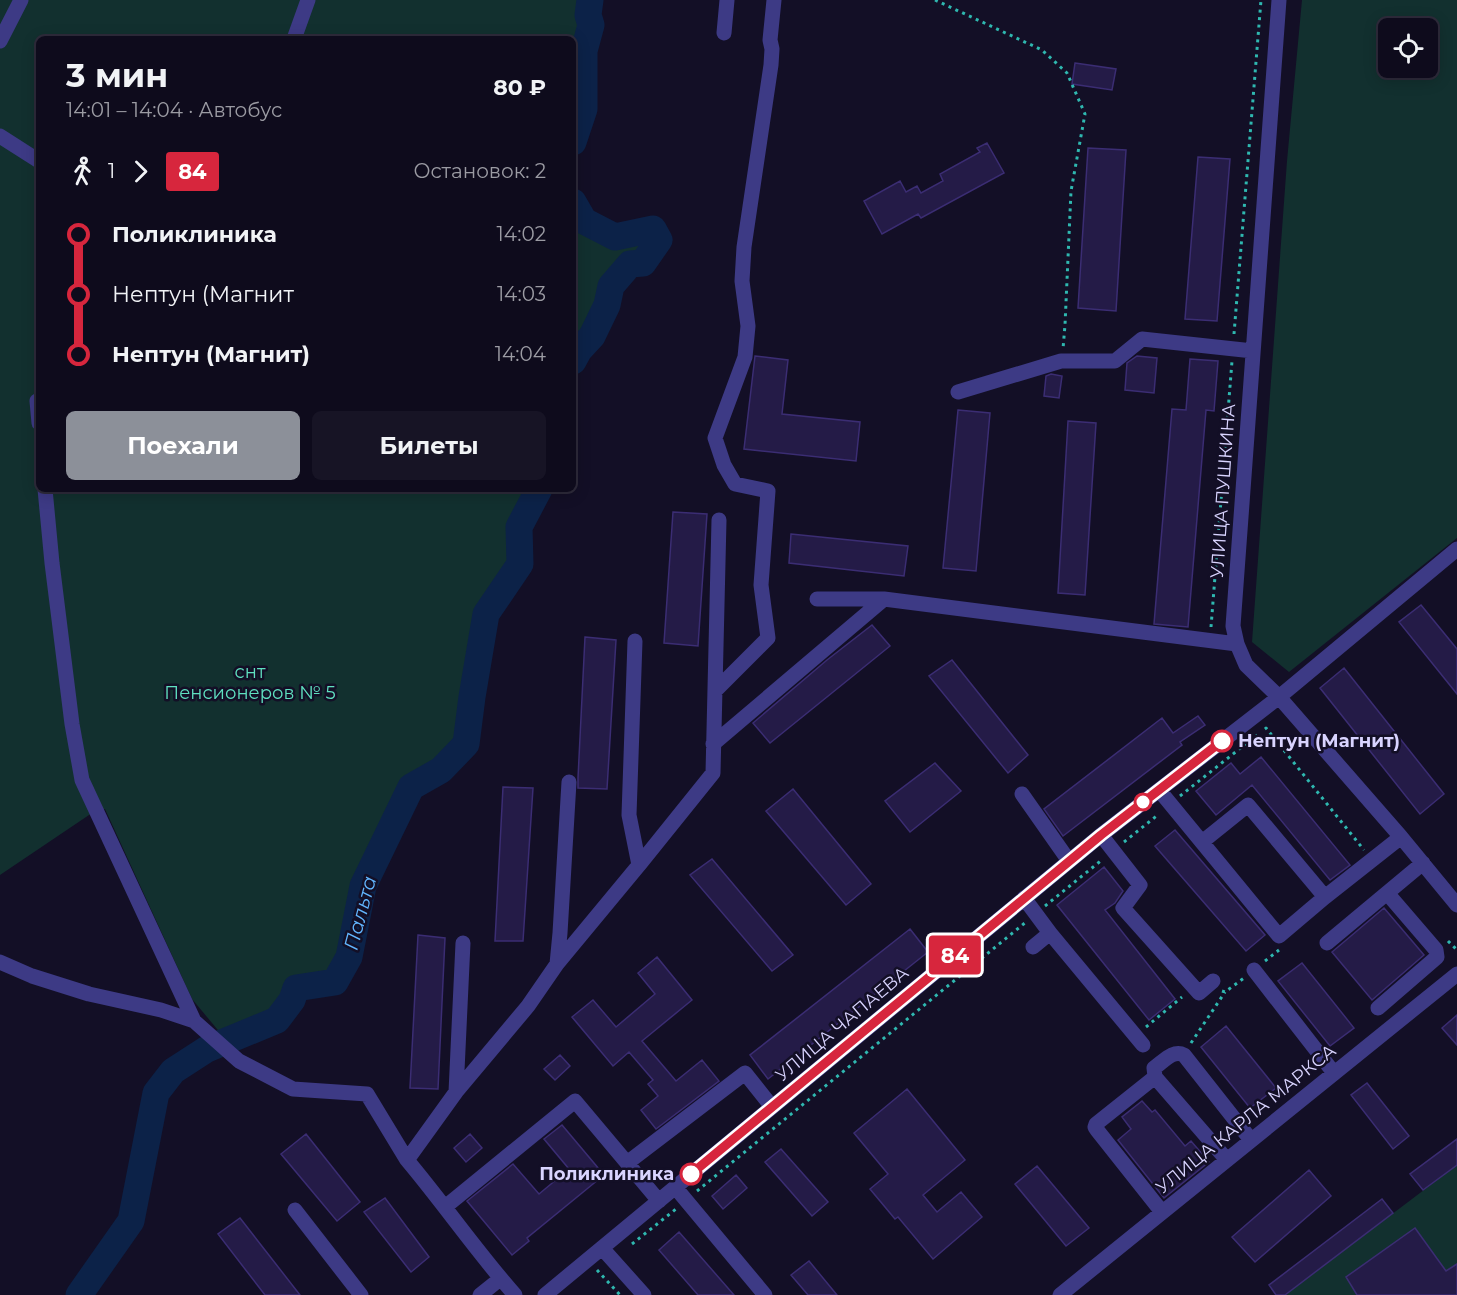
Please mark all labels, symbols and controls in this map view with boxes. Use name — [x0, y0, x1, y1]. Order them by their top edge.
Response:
map controls — [1378, 18, 1438, 78]
button: locate — [1378, 18, 1438, 78]
text: 3 мин — [66, 55, 168, 95]
text: 80 ₽ — [493, 74, 546, 101]
text: 14:01 – 14:04 · Автобус — [66, 98, 282, 122]
icon: walk — [66, 155, 99, 188]
icon: forward — [124, 155, 157, 188]
text: 1 — [108, 159, 115, 183]
text: 84 — [178, 159, 207, 184]
text: Остановок: 2 — [413, 159, 546, 183]
text: Поликлиника — [112, 221, 277, 248]
text: 14:02 — [497, 222, 546, 246]
text: Нептун (Магнит — [112, 281, 294, 308]
text: 14:03 — [497, 282, 546, 306]
text: Нептун (Магнит) — [112, 341, 310, 368]
text: 14:04 — [495, 342, 546, 366]
street label: УЛИЦА ПУШКИНА — [1206, 402, 1240, 579]
button: Поехали — [66, 411, 300, 480]
button: Билеты — [312, 411, 546, 480]
park label: снт Пенсионеров № 5 — [164, 661, 336, 704]
marker: Нептун (Магнит) — [1211, 730, 1233, 752]
place label: Нептун (Магнит) — [1238, 730, 1400, 752]
unlabelled marker — [1134, 793, 1152, 811]
water label: Пальта — [339, 873, 381, 953]
line badge: 84 — [928, 936, 982, 974]
text: 84 — [941, 943, 969, 968]
street label: УЛИЦА ЧАПАЕВА — [771, 962, 913, 1086]
street label: УЛИЦА КАРЛА МАРКСА — [1152, 1039, 1341, 1198]
place label: Поликлиника — [539, 1163, 674, 1185]
marker: Поликлиника — [680, 1163, 702, 1185]

